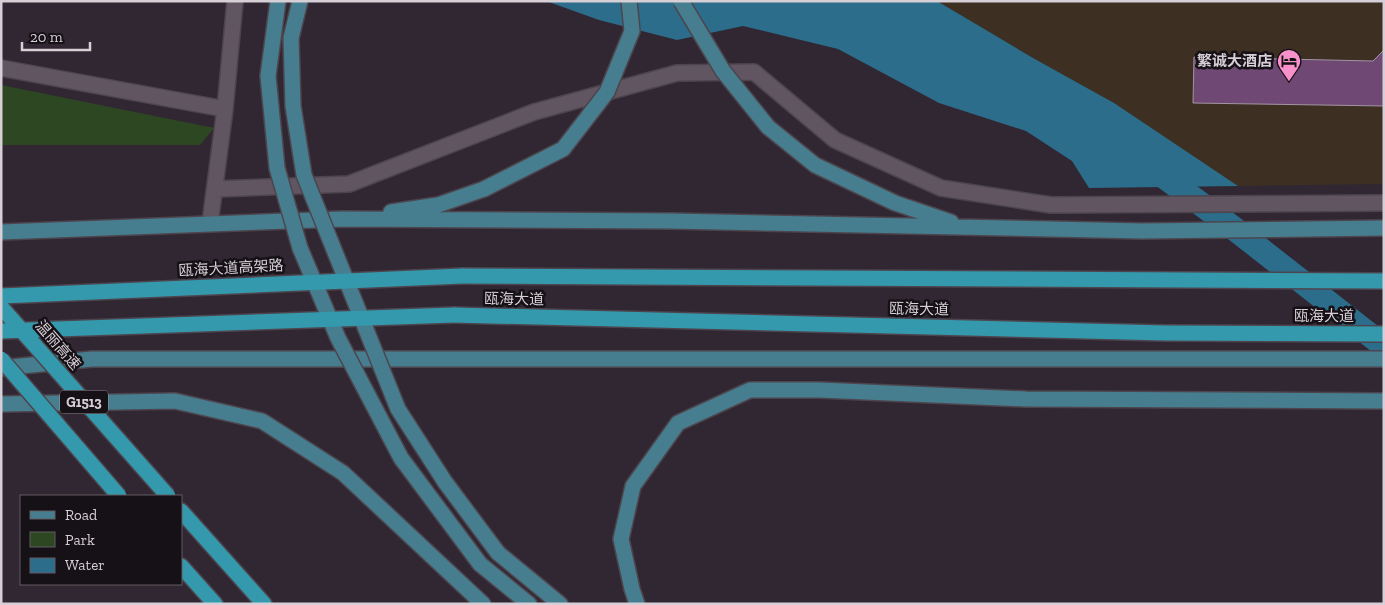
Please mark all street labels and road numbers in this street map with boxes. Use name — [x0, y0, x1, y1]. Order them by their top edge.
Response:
street label: 瓯海大道高架路 — [178, 256, 284, 280]
street label: 瓯海大道 — [484, 289, 544, 309]
street label: 瓯海大道 — [889, 299, 949, 319]
street label: 瓯海大道 — [1294, 307, 1354, 325]
street label: 温丽高速 — [32, 316, 84, 374]
road number: G1513 — [60, 391, 108, 414]

